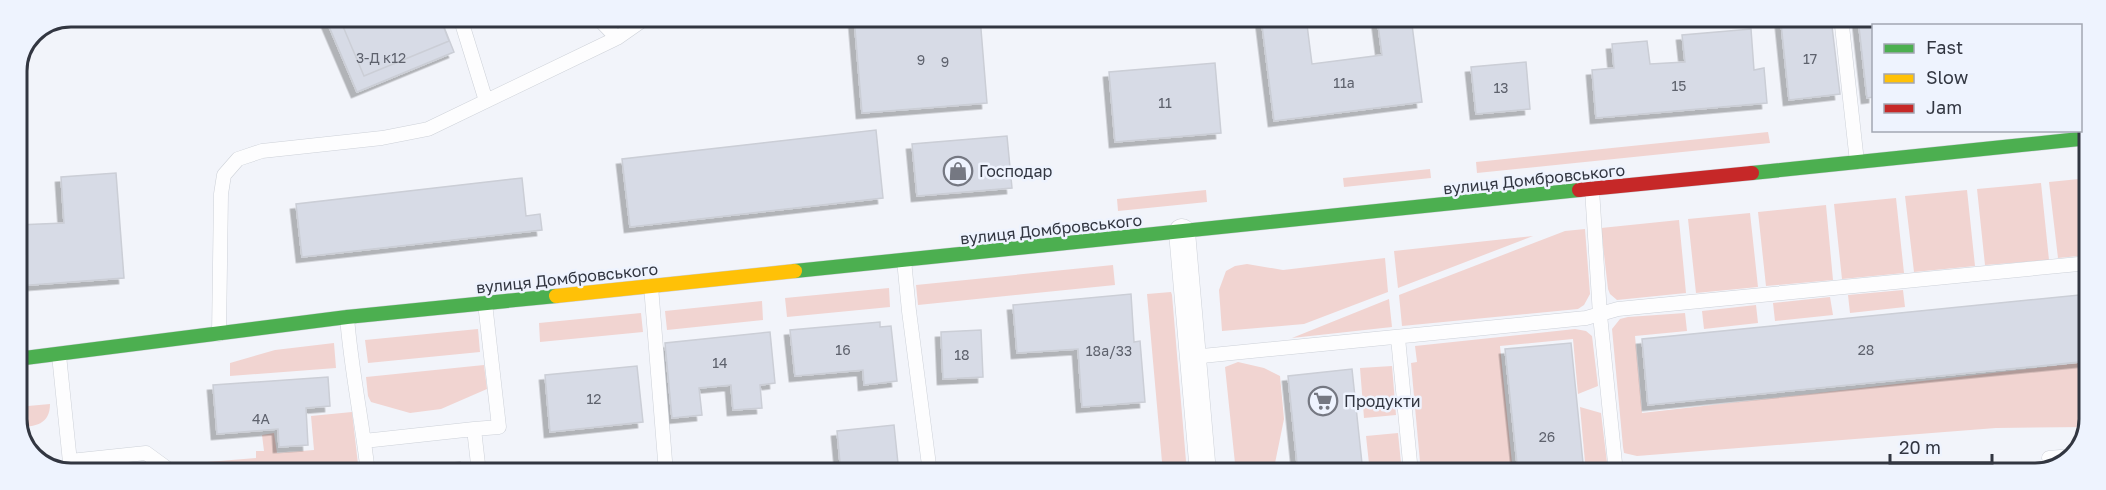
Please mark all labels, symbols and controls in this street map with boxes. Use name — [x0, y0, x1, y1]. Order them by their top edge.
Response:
legend — [1872, 24, 2082, 132]
text: Fast — [1926, 36, 1963, 58]
house number: 3-Д к12 — [356, 49, 406, 66]
house number: 17 — [1803, 50, 1817, 67]
house number: 9 — [917, 51, 925, 68]
house number: 9 — [941, 53, 949, 70]
text: Slow — [1926, 66, 1969, 88]
house number: 11а — [1333, 74, 1355, 91]
house number: 15 — [1672, 77, 1686, 94]
house number: 13 — [1494, 79, 1508, 96]
house number: 11 — [1158, 94, 1172, 111]
text: Jam — [1926, 96, 1962, 118]
shop icon: Господар — [942, 155, 974, 187]
street label: вулиця Домбровського — [1442, 160, 1626, 198]
place label: Господар — [979, 161, 1052, 181]
street label: вулиця Домбровського — [959, 210, 1143, 248]
street label: вулиця Домбровського — [475, 259, 659, 297]
house number: 16 — [835, 341, 851, 358]
house number: 28 — [1858, 341, 1874, 358]
house number: 18а/33 — [1086, 342, 1132, 359]
house number: 18 — [954, 346, 970, 363]
house number: 14 — [712, 354, 728, 371]
supermarket icon: Продукти — [1307, 385, 1339, 417]
house number: 12 — [587, 390, 601, 407]
place label: Продукти — [1344, 391, 1421, 411]
house number: 4А — [252, 410, 271, 427]
scale bar — [1890, 427, 1992, 465]
house number: 26 — [1539, 428, 1555, 445]
text: 20 m — [1899, 436, 1941, 458]

